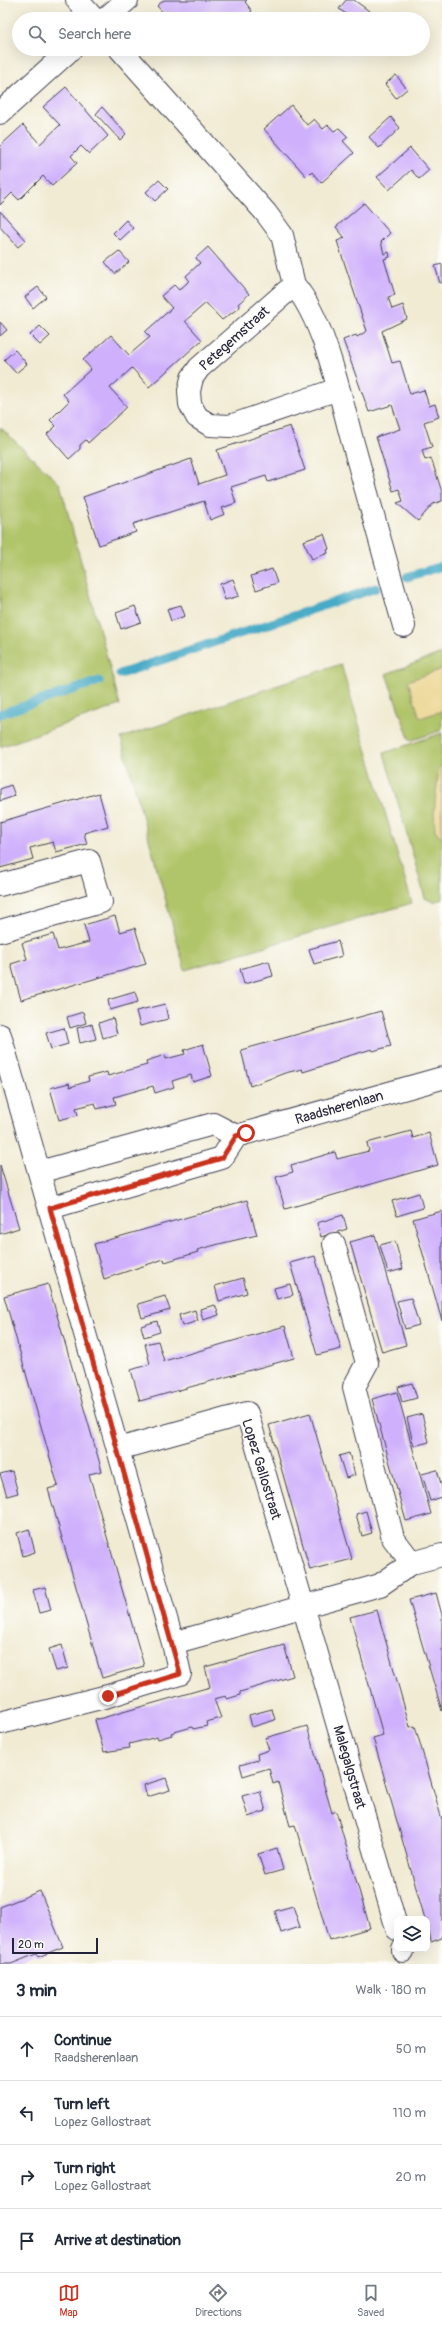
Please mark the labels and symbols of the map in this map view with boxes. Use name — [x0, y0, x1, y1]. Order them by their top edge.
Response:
street label: Petegemstraat — [196, 302, 273, 374]
street label: Raadsherenlaan — [293, 1087, 385, 1128]
route start — [237, 1124, 255, 1142]
street label: Lopez Gallostraat — [238, 1417, 285, 1522]
route end — [99, 1687, 117, 1705]
street label: Malegalgstraat — [330, 1724, 370, 1811]
scale bar — [12, 1936, 98, 1955]

